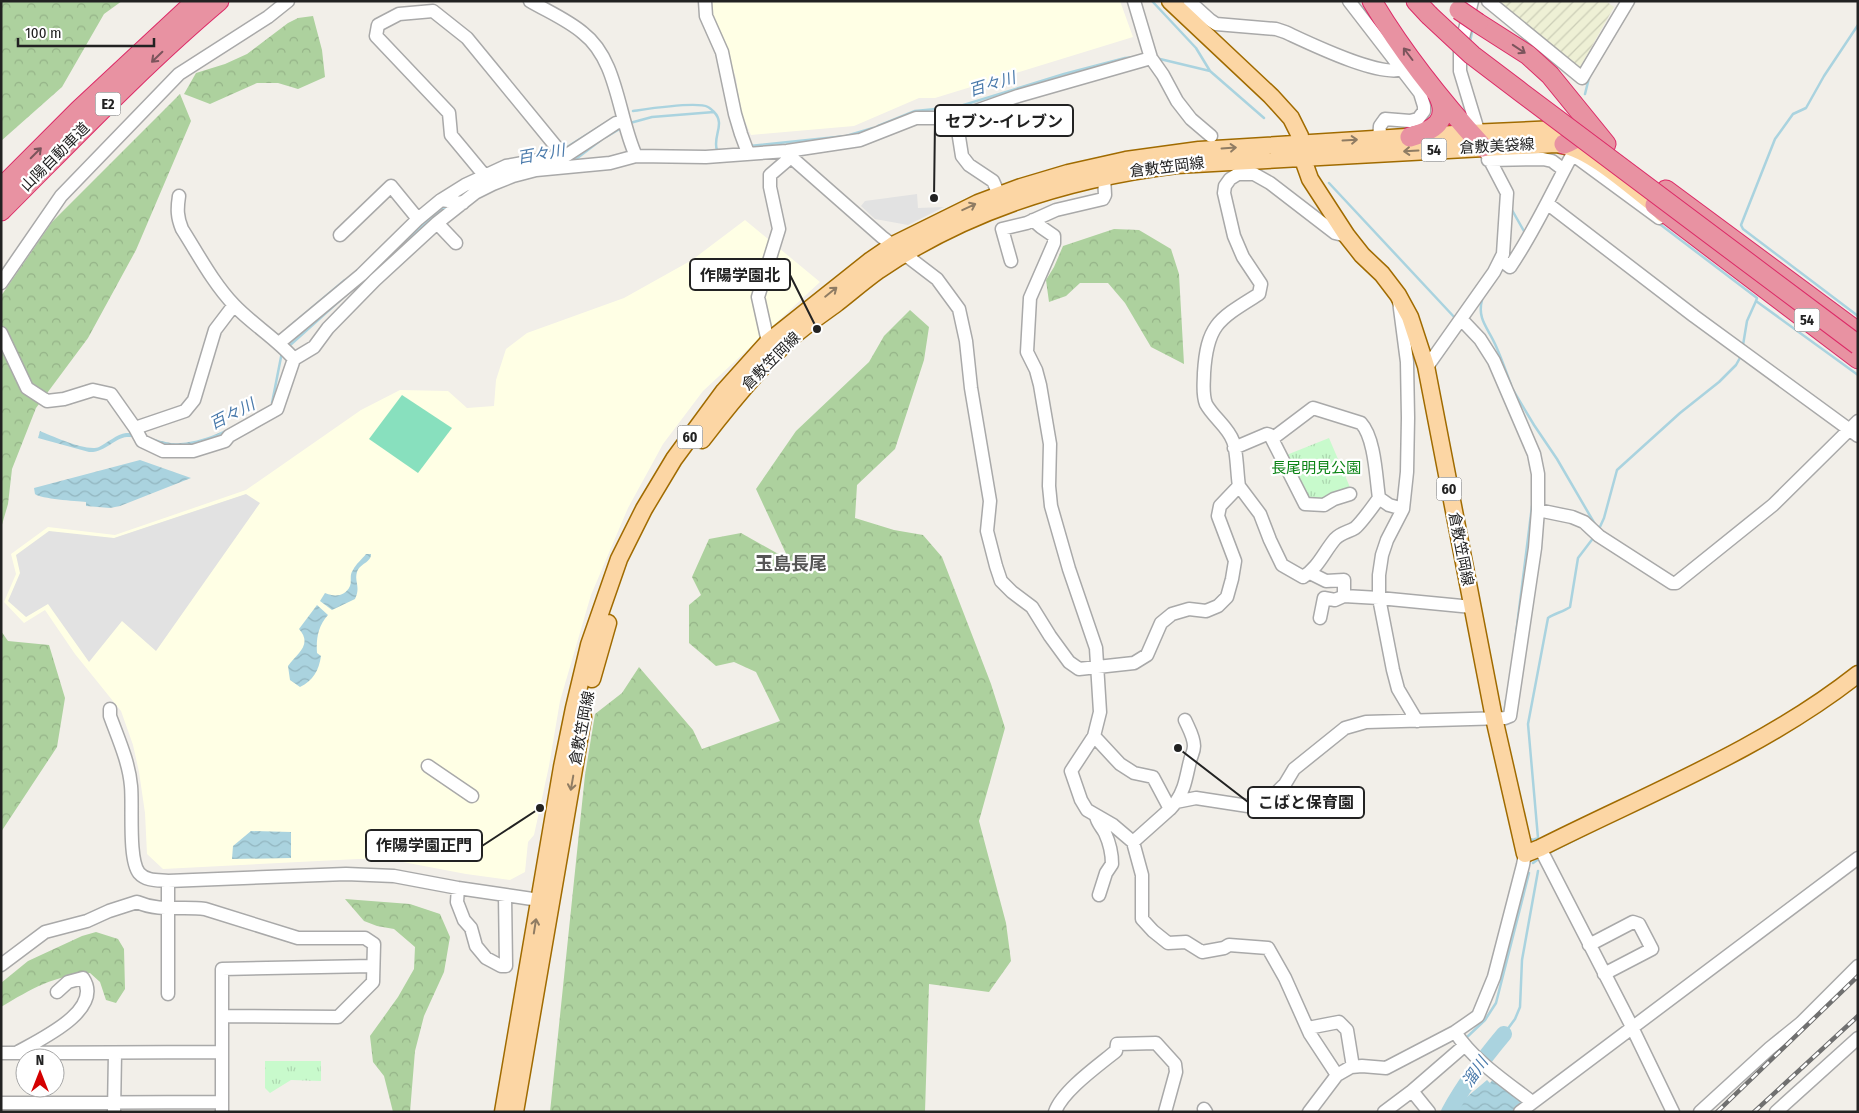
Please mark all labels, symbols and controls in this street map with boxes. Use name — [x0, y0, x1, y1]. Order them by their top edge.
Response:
scale bar — [18, 15, 154, 47]
text: 100 m — [25, 24, 62, 42]
one-way arrow — [1512, 44, 1526, 54]
one-way arrow — [1402, 48, 1413, 61]
one-way arrow — [151, 51, 163, 64]
water label: 百々川 — [966, 67, 1020, 100]
road number: E2 — [96, 92, 120, 116]
callout: セブン-イレブン — [935, 105, 1073, 136]
text: セブン-イレブン — [945, 112, 1063, 131]
street label: 山陽自動車道 — [17, 119, 93, 195]
street label: 倉敷美袋線 — [1459, 135, 1535, 157]
one-way arrow — [1342, 136, 1358, 145]
road number: 54 — [1422, 138, 1446, 162]
water label: 百々川 — [516, 140, 568, 168]
one-way arrow — [1220, 143, 1236, 152]
one-way arrow — [1403, 146, 1420, 156]
one-way arrow — [30, 147, 42, 159]
street label: 倉敷笠岡線 — [1129, 153, 1205, 181]
one-way arrow — [961, 202, 976, 211]
callout: 作陽学園北 — [690, 259, 790, 290]
text: 作陽学園北 — [700, 266, 780, 285]
one-way arrow — [825, 286, 838, 297]
road number: 54 — [1794, 308, 1820, 332]
street label: 倉敷笠岡線 — [738, 328, 804, 394]
water label: 百々川 — [206, 394, 259, 433]
road number: 60 — [678, 426, 702, 448]
park label: 長尾明見公園 — [1271, 459, 1361, 477]
road number: 60 — [1436, 478, 1462, 500]
street label: 倉敷笠岡線 — [1445, 510, 1477, 588]
district label: 玉島長尾 — [755, 553, 827, 575]
street label: 倉敷笠岡線 — [566, 689, 598, 767]
one-way arrow — [567, 775, 577, 791]
callout: こばと保育園 — [1248, 787, 1364, 818]
text: こばと保育園 — [1258, 793, 1354, 812]
callout: 作陽学園正門 — [366, 830, 482, 861]
text: 作陽学園正門 — [376, 836, 472, 855]
one-way arrow — [530, 918, 540, 934]
north arrow — [15, 1048, 65, 1098]
text: N — [36, 1052, 44, 1069]
water label: 溜川 — [1458, 1052, 1493, 1091]

